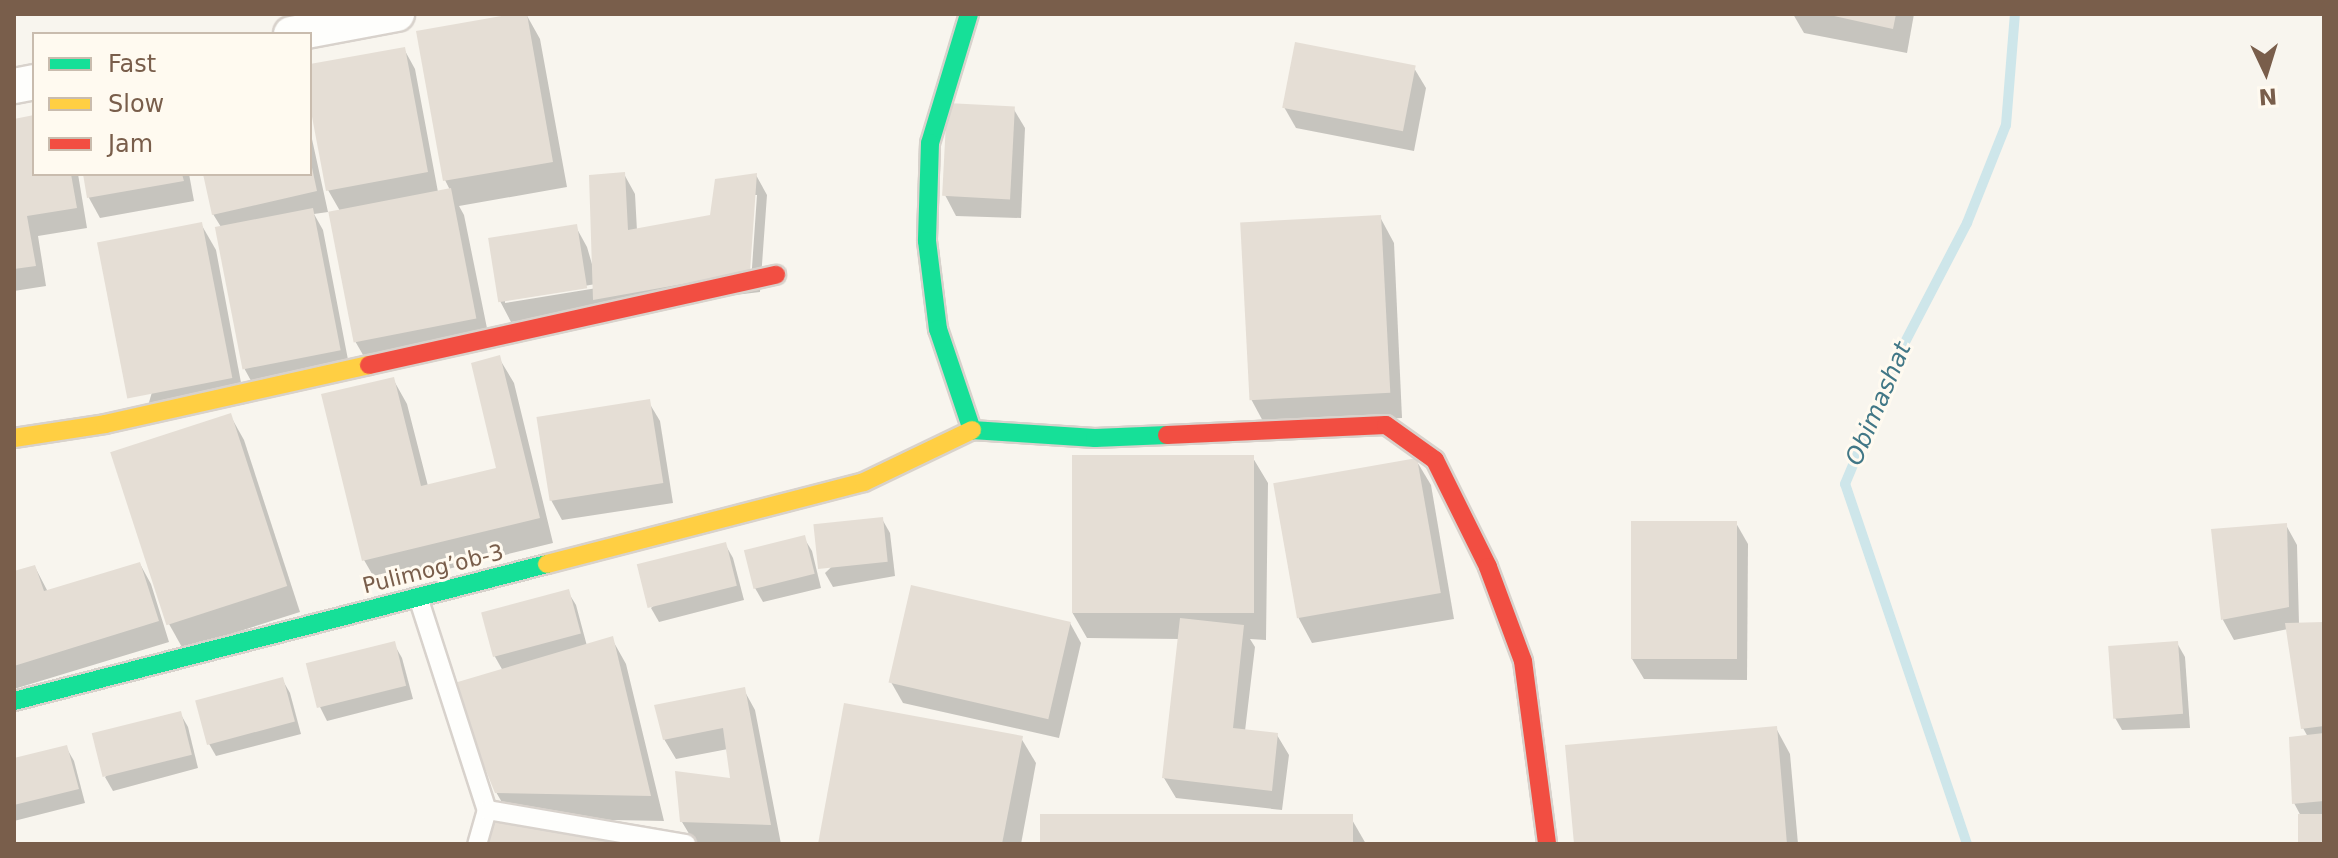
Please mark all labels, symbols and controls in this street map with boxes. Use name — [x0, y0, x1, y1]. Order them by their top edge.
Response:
legend — [32, 32, 312, 176]
north arrow — [2226, 32, 2306, 112]
text: Fast — [108, 50, 156, 78]
text: N — [2258, 83, 2278, 110]
text: Slow — [108, 90, 164, 118]
text: Jam — [108, 130, 153, 158]
water label: Obimashat — [1840, 338, 1918, 470]
street label: Pulimog’ob-3 — [360, 539, 506, 599]

